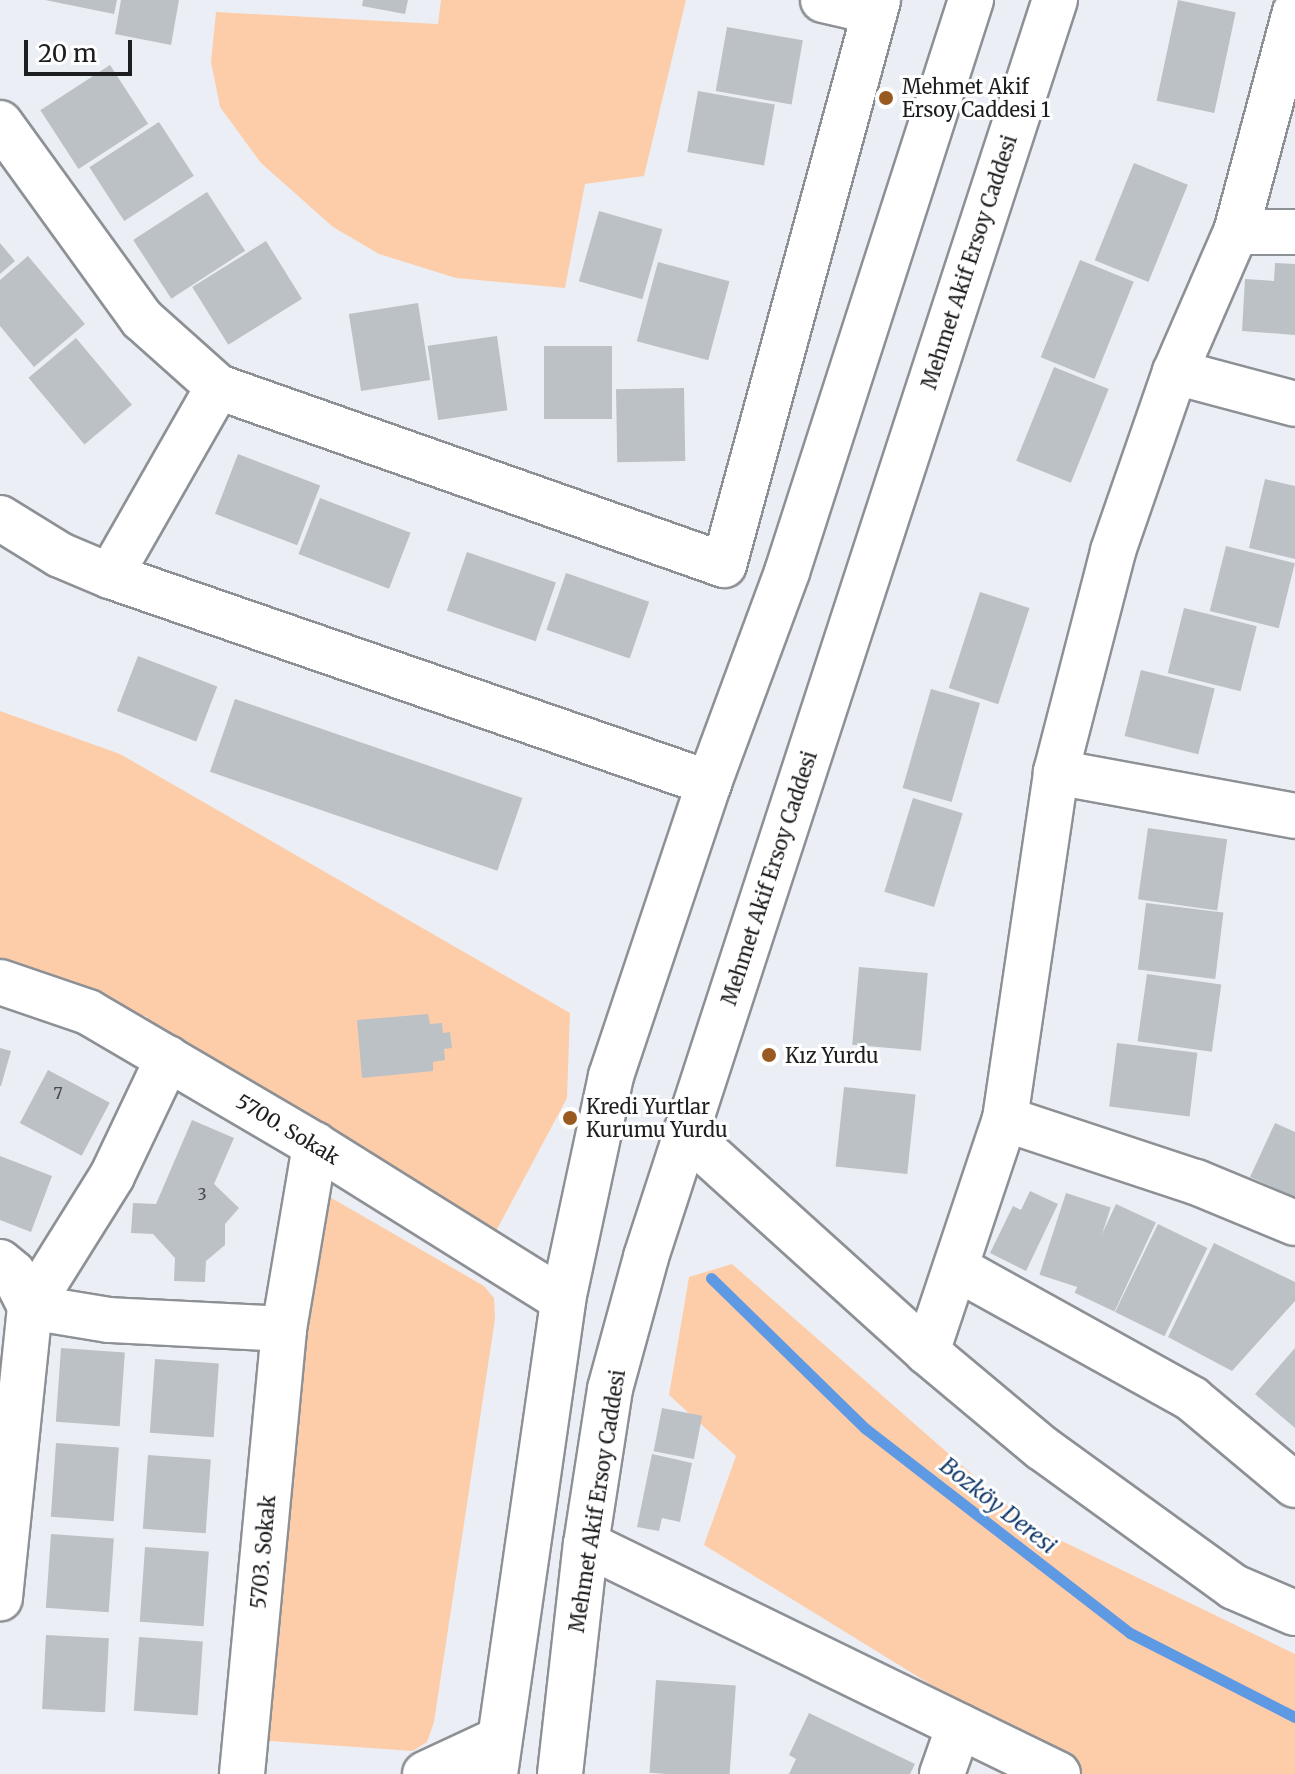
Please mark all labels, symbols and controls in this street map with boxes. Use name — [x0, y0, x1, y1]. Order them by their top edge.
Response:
scale bar — [28, 24, 136, 74]
text: 20 m — [38, 38, 97, 69]
place label: Mehmet Akif Ersoy Caddesi 1 — [902, 74, 1050, 121]
marker: Mehmet Akif Ersoy Caddesi 1 — [877, 89, 895, 107]
street label: Mehmet Akif Ersoy Caddesi — [917, 132, 1021, 392]
street label: Mehmet Akif Ersoy Caddesi — [717, 748, 821, 1008]
place label: Kız Yurdu — [785, 1043, 879, 1067]
marker: Kız Yurdu — [760, 1046, 778, 1064]
house number: 7 — [53, 1083, 63, 1103]
street label: 5700. Sokak — [232, 1089, 344, 1169]
place label: Kredi Yurtlar Kurumu Yurdu — [586, 1094, 728, 1141]
marker: Kredi Yurtlar Kurumu Yurdu — [561, 1109, 579, 1127]
house number: 3 — [197, 1184, 207, 1204]
street label: Mehmet Akif Ersoy Caddesi — [564, 1368, 630, 1634]
water label: Bozköy Deresi — [935, 1453, 1061, 1559]
street label: 5703. Sokak — [246, 1494, 280, 1610]

